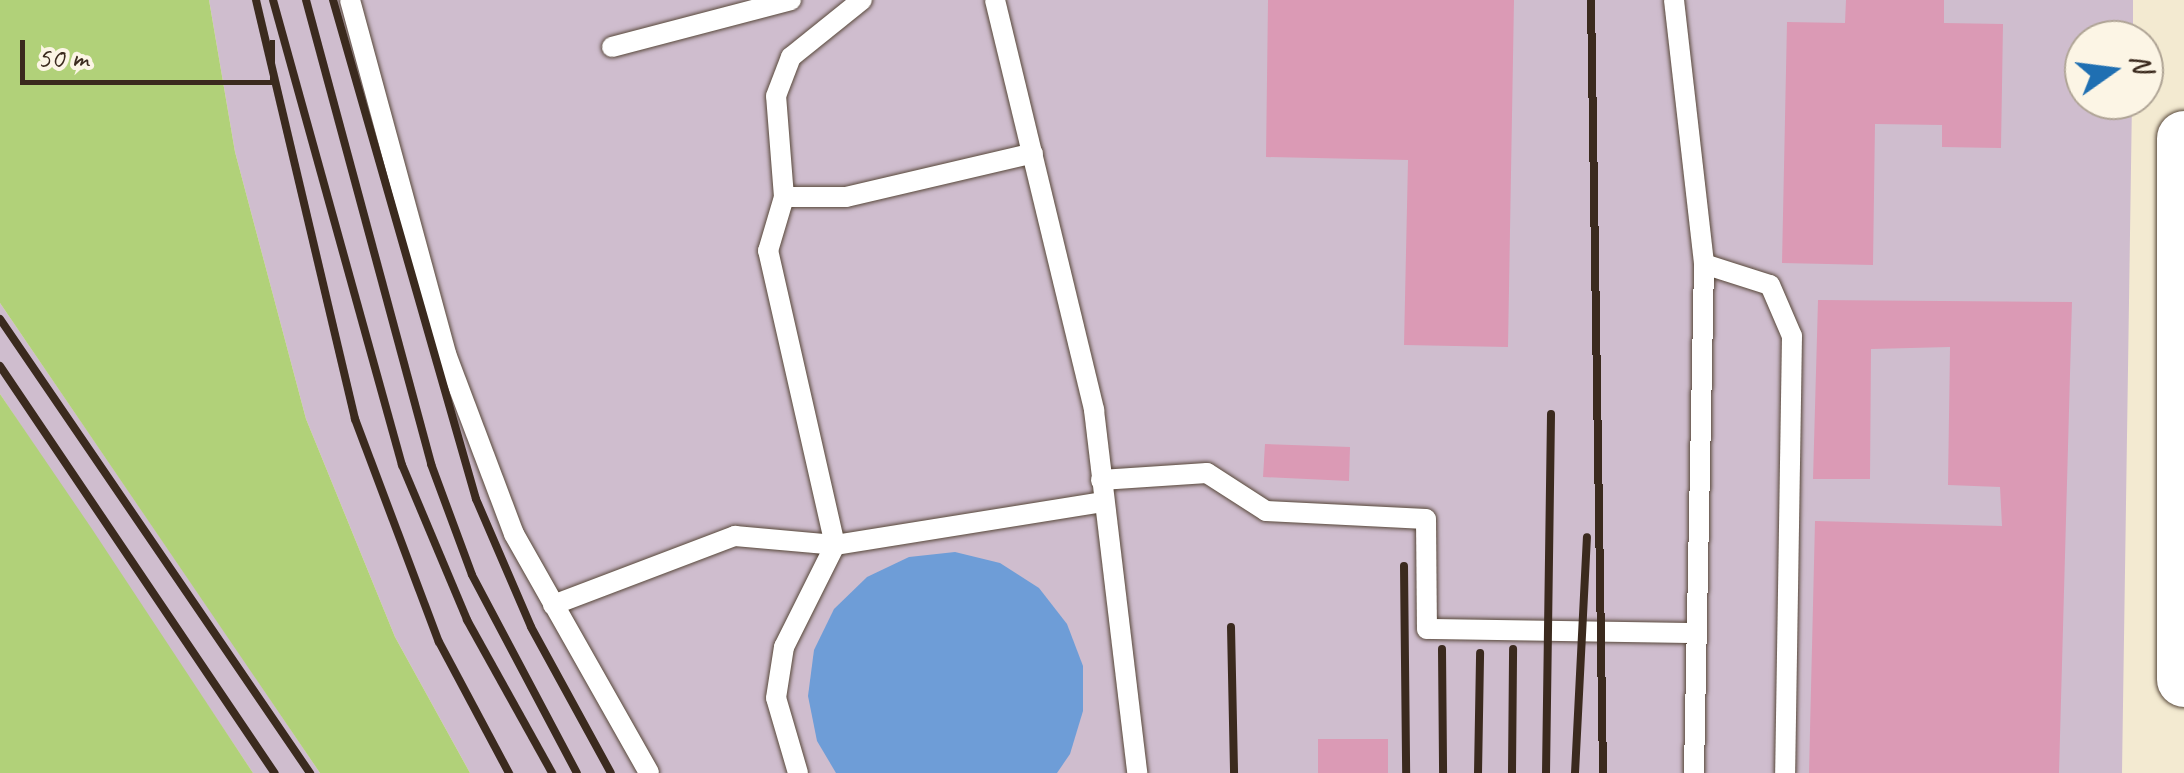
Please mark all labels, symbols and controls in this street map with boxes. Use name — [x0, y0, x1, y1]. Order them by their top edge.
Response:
scale bar — [25, 20, 280, 82]
north arrow — [2064, 20, 2164, 120]
text: 50 m — [37, 38, 88, 76]
text: N — [2123, 50, 2161, 76]

